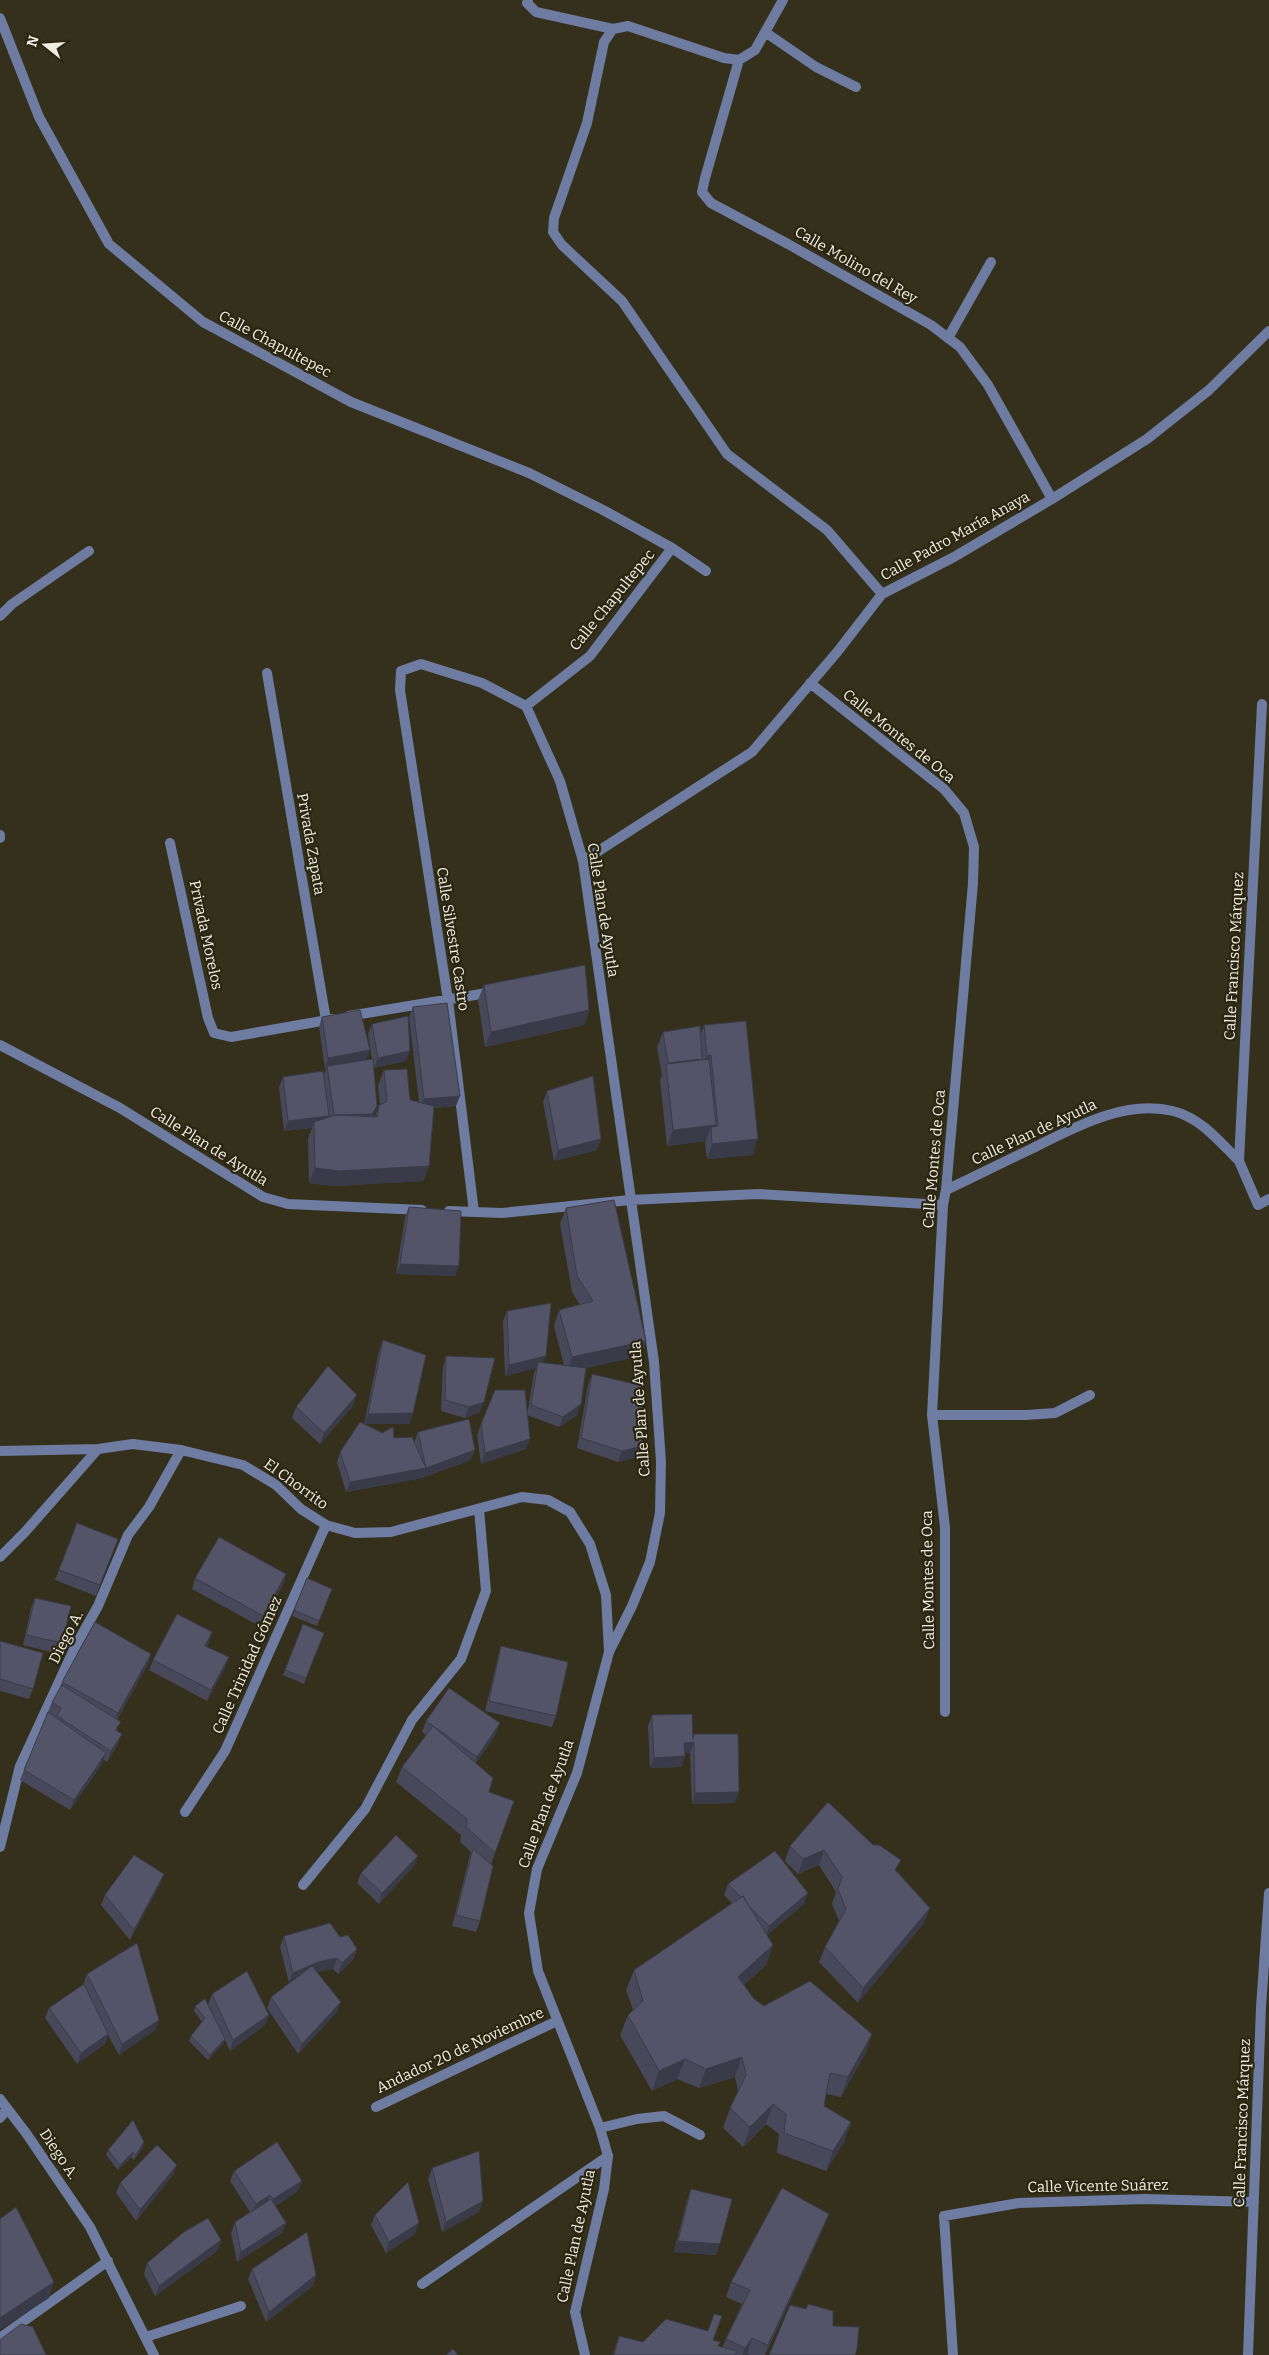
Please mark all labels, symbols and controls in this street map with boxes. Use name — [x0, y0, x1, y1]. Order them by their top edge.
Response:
north arrow — [20, 20, 70, 70]
text: N — [23, 34, 43, 49]
street label: Calle Molino del Rey — [791, 222, 921, 308]
street label: Calle Chapultepec — [216, 307, 335, 381]
street label: Calle Padro María Anaya — [877, 487, 1033, 585]
street label: Calle Chapultepec — [566, 546, 659, 654]
street label: Calle Montes de Oca — [839, 685, 959, 787]
street label: Privada Zapata — [293, 792, 329, 896]
street label: Calle Plan de Ayutla — [583, 842, 623, 978]
street label: Calle Silvestre Castro — [433, 866, 473, 1012]
street label: Calle Francisco Márquez — [1221, 871, 1247, 1041]
street label: Privada Morelos — [186, 879, 226, 991]
street label: Calle Montes de Oca — [919, 1089, 949, 1229]
street label: Calle Plan de Ayutla — [969, 1095, 1099, 1169]
street label: Calle Plan de Ayutla — [147, 1102, 271, 1190]
street label: Calle Plan de Ayutla — [626, 1341, 654, 1477]
street label: El Chorrito — [260, 1455, 332, 1513]
street label: Calle Montes de Oca — [918, 1510, 938, 1650]
street label: Calle Trinidad Gómez — [208, 1593, 286, 1737]
street label: Diego A. — [45, 1608, 87, 1666]
street label: Calle Plan de Ayutla — [514, 1737, 578, 1871]
street label: Andador 20 de Noviembre — [373, 2003, 547, 2097]
street label: Calle Francisco Márquez — [1230, 2038, 1254, 2208]
street label: Diego A. — [36, 2125, 82, 2183]
street label: Calle Plan de Ayutla — [553, 2168, 599, 2304]
street label: Calle Vicente Suárez — [1027, 2176, 1169, 2196]

